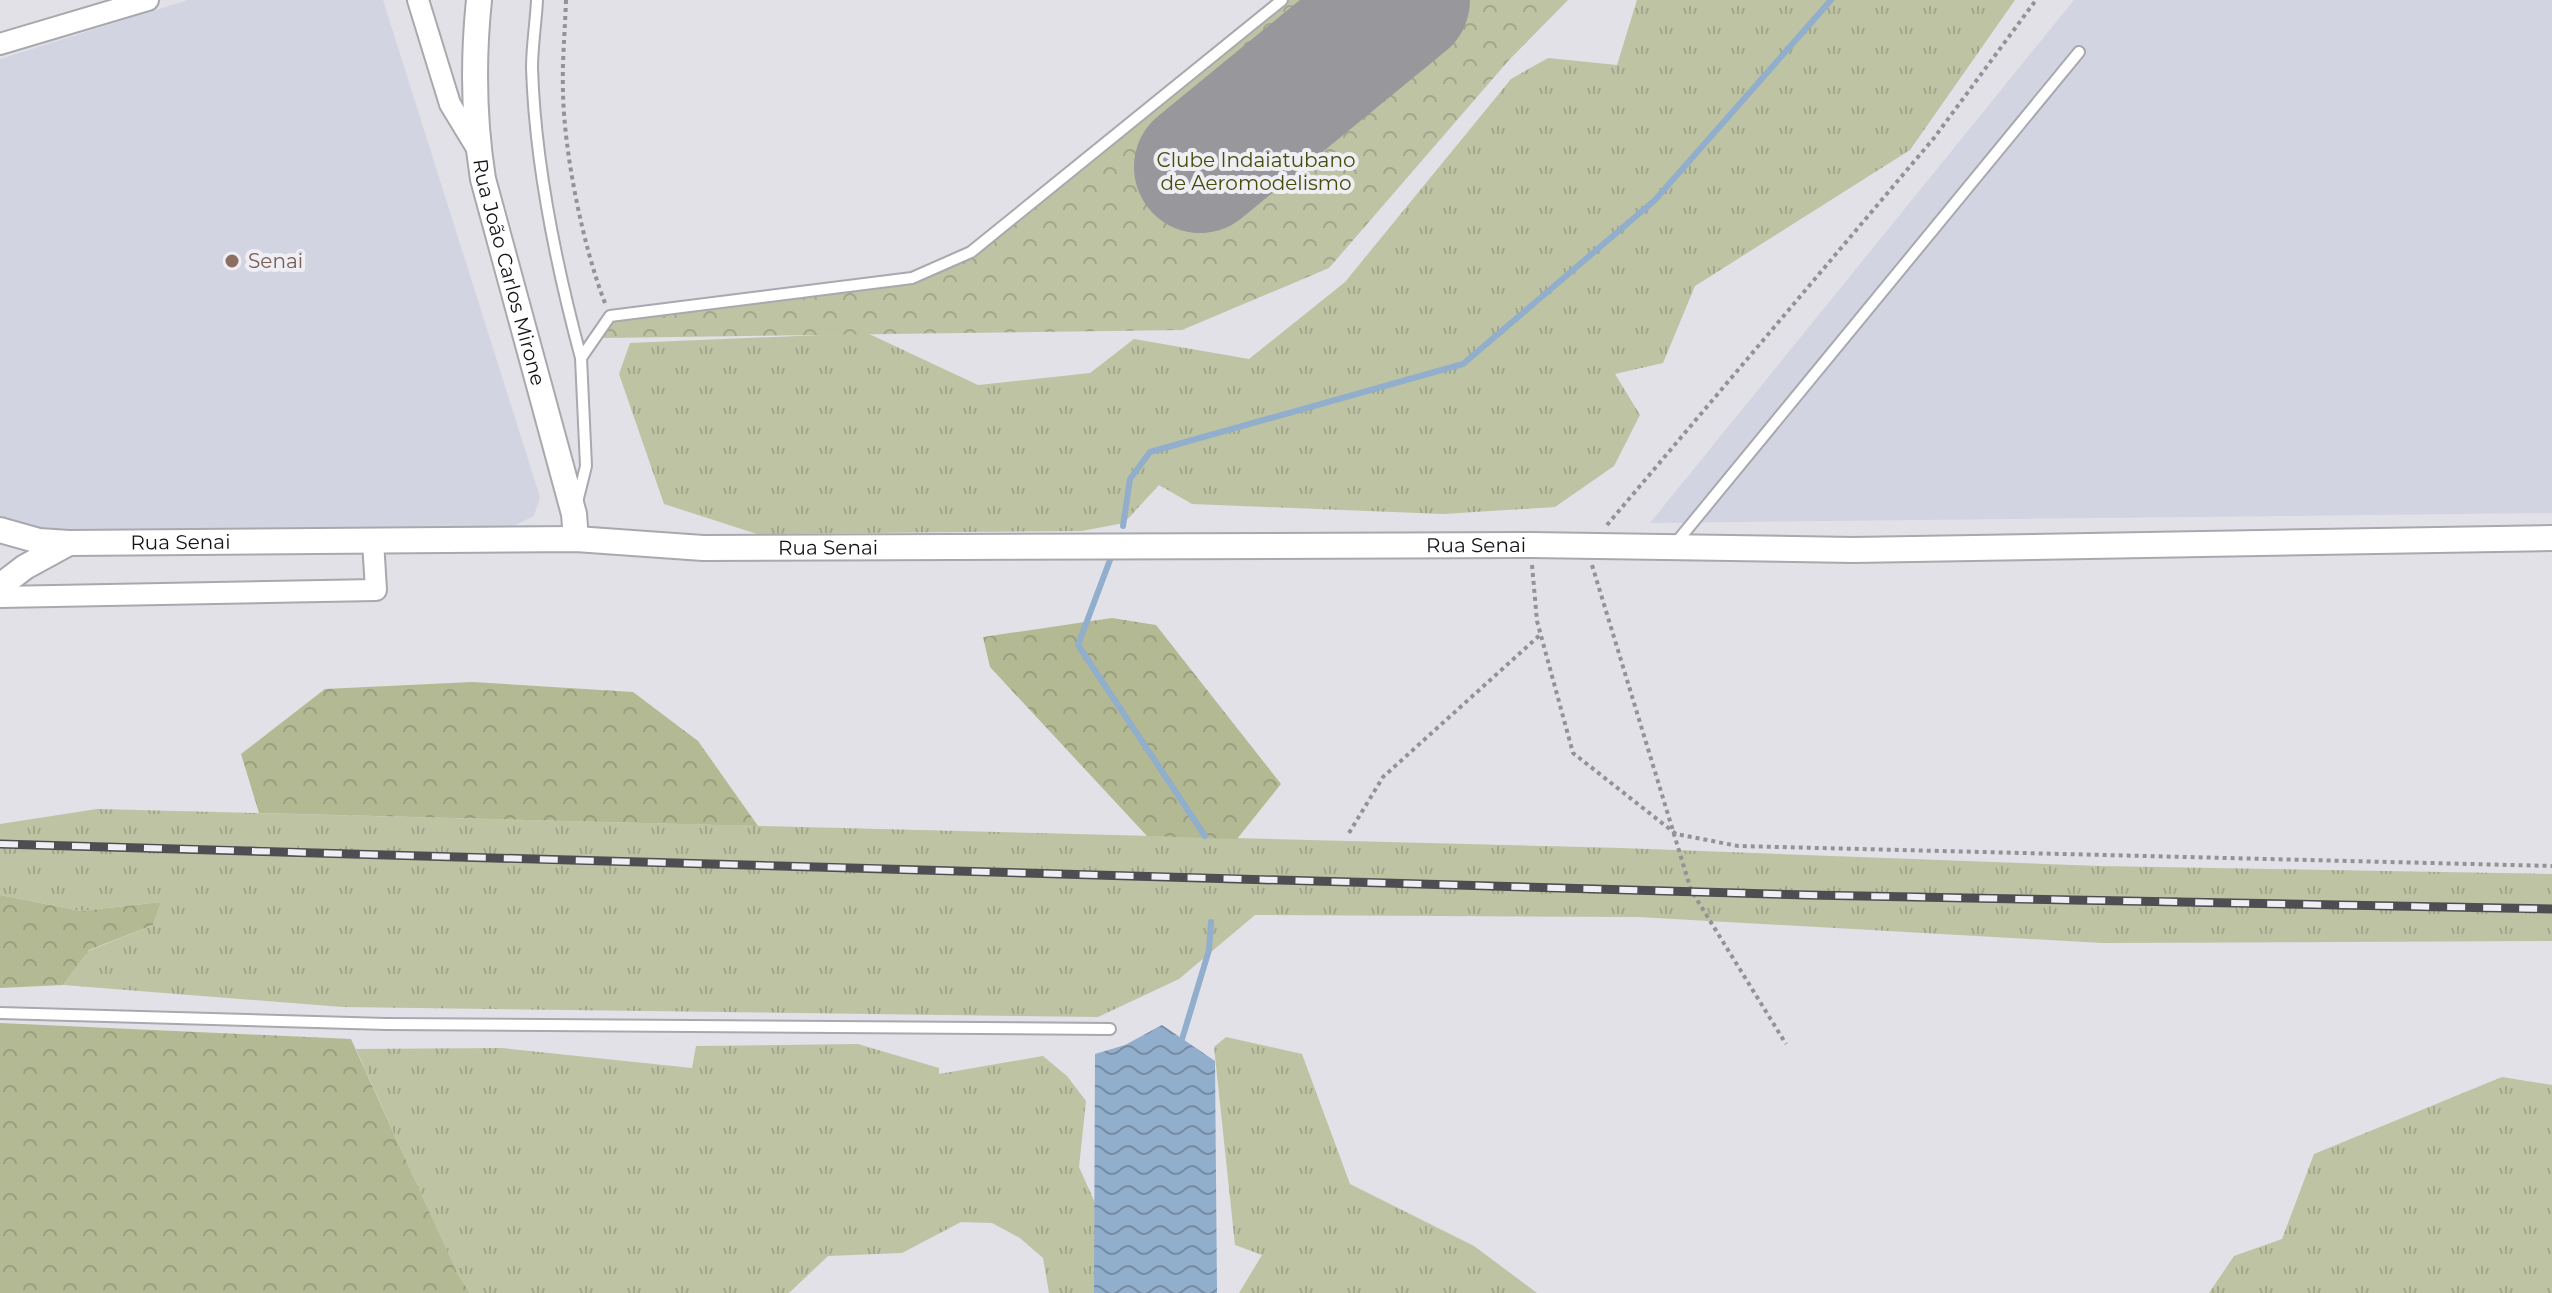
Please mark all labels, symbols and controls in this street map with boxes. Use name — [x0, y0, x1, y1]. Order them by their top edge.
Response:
park label: Clube Indaiatubano de Aeromodelismo — [1157, 148, 1355, 195]
street label: Rua João Carlos Mirone — [468, 157, 551, 388]
place label: Senai — [248, 249, 303, 273]
marker: Senai — [223, 252, 241, 270]
street label: Rua Senai — [130, 530, 231, 555]
street label: Rua Senai — [1426, 533, 1526, 557]
street label: Rua Senai — [778, 535, 878, 560]

